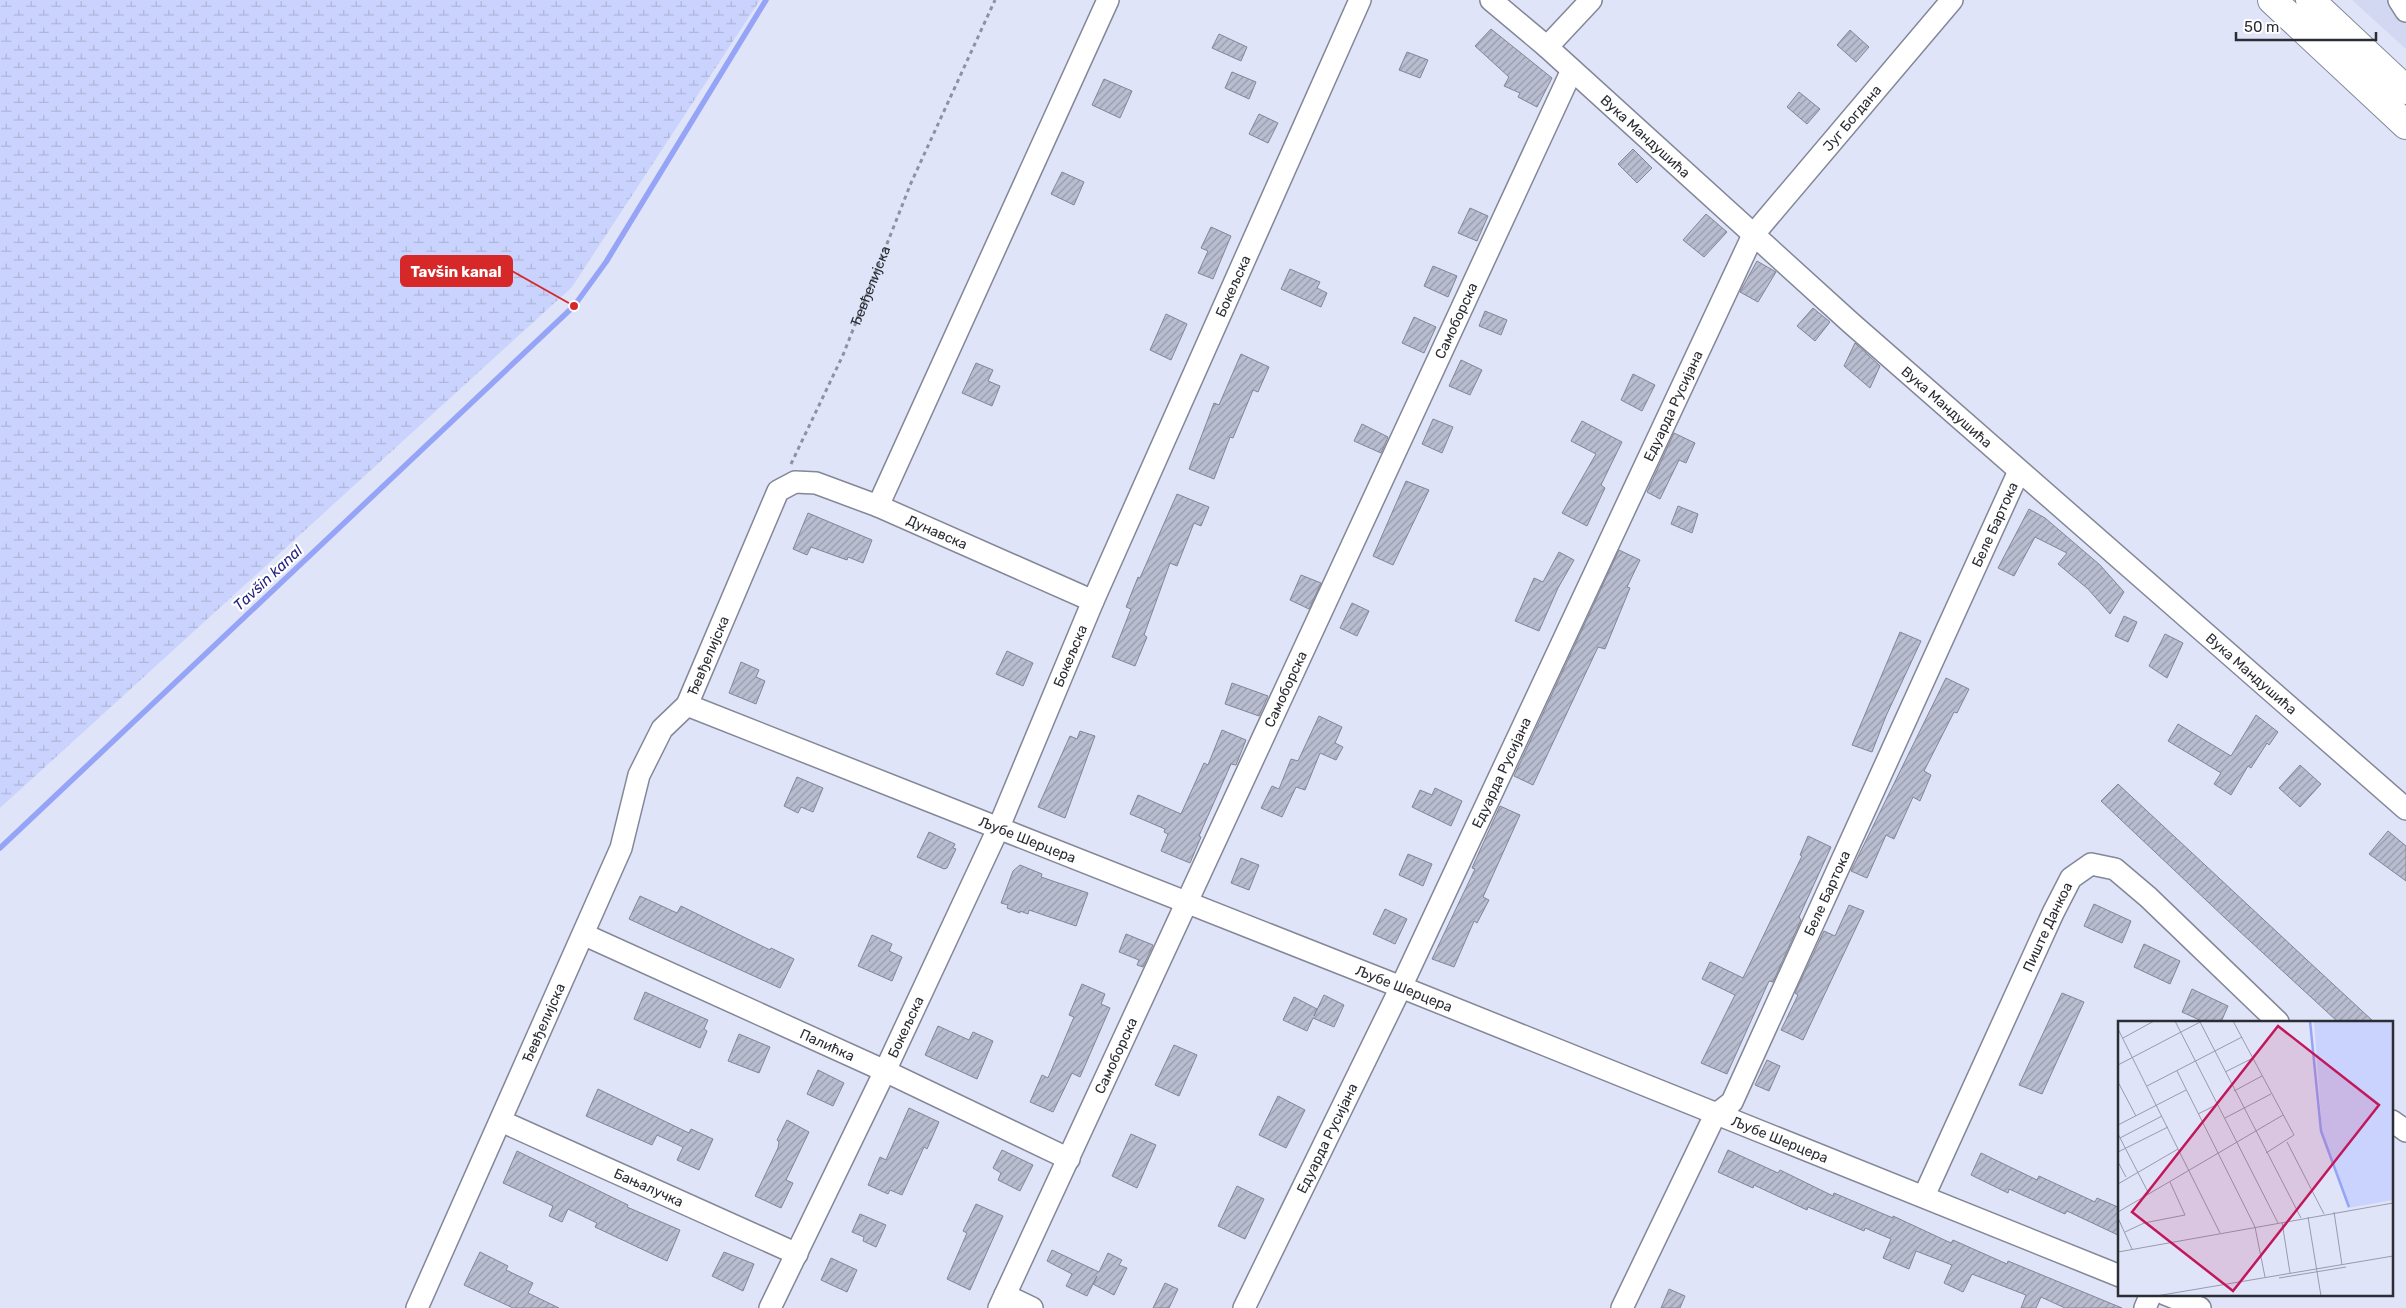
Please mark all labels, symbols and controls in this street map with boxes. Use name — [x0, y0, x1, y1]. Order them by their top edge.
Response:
scale bar — [2236, 10, 2376, 42]
text: 50 m — [2244, 18, 2279, 36]
street label: Југ Богдана — [1819, 81, 1885, 155]
street label: Вука Мандушића — [1597, 91, 1694, 181]
street label: Ђевђелијска — [847, 243, 894, 329]
street label: Бокељска — [1212, 253, 1254, 320]
callout: Tavšin kanal — [401, 256, 512, 286]
text: Tavšin kanal — [410, 263, 502, 281]
street label: Самоборска — [1431, 280, 1481, 362]
street label: Едуарда Русијана — [1640, 348, 1706, 464]
street label: Вука Мандушића — [1898, 363, 1996, 451]
street label: Беле Бартока — [1968, 479, 2021, 570]
street label: Дунавска — [904, 511, 970, 553]
water label: Tavšin kanal — [230, 541, 306, 614]
street label: Ђевђелијска — [683, 613, 732, 698]
street label: Бокељска — [1050, 622, 1091, 690]
street label: Вука Мандушића — [2203, 629, 2300, 718]
street label: Самоборска — [1260, 648, 1310, 730]
street label: Едуарда Русијана — [1468, 714, 1535, 831]
street label: Љубе Шерцера — [976, 813, 1078, 866]
street label: Беле Бартока — [1800, 848, 1854, 938]
street label: Пиште Данкоа — [2019, 879, 2076, 974]
street label: Љубе Шерцера — [1353, 961, 1455, 1015]
street label: Ђевђелијска — [518, 980, 568, 1065]
street label: Бокељска — [884, 994, 927, 1060]
street label: Самоборска — [1091, 1015, 1141, 1097]
inset map — [2118, 1021, 2394, 1296]
street label: Палићка — [797, 1025, 857, 1065]
street label: Едуарда Русијана — [1293, 1080, 1361, 1196]
street label: Љубе Шерцера — [1729, 1112, 1831, 1166]
street label: Бањалучка — [611, 1164, 686, 1210]

